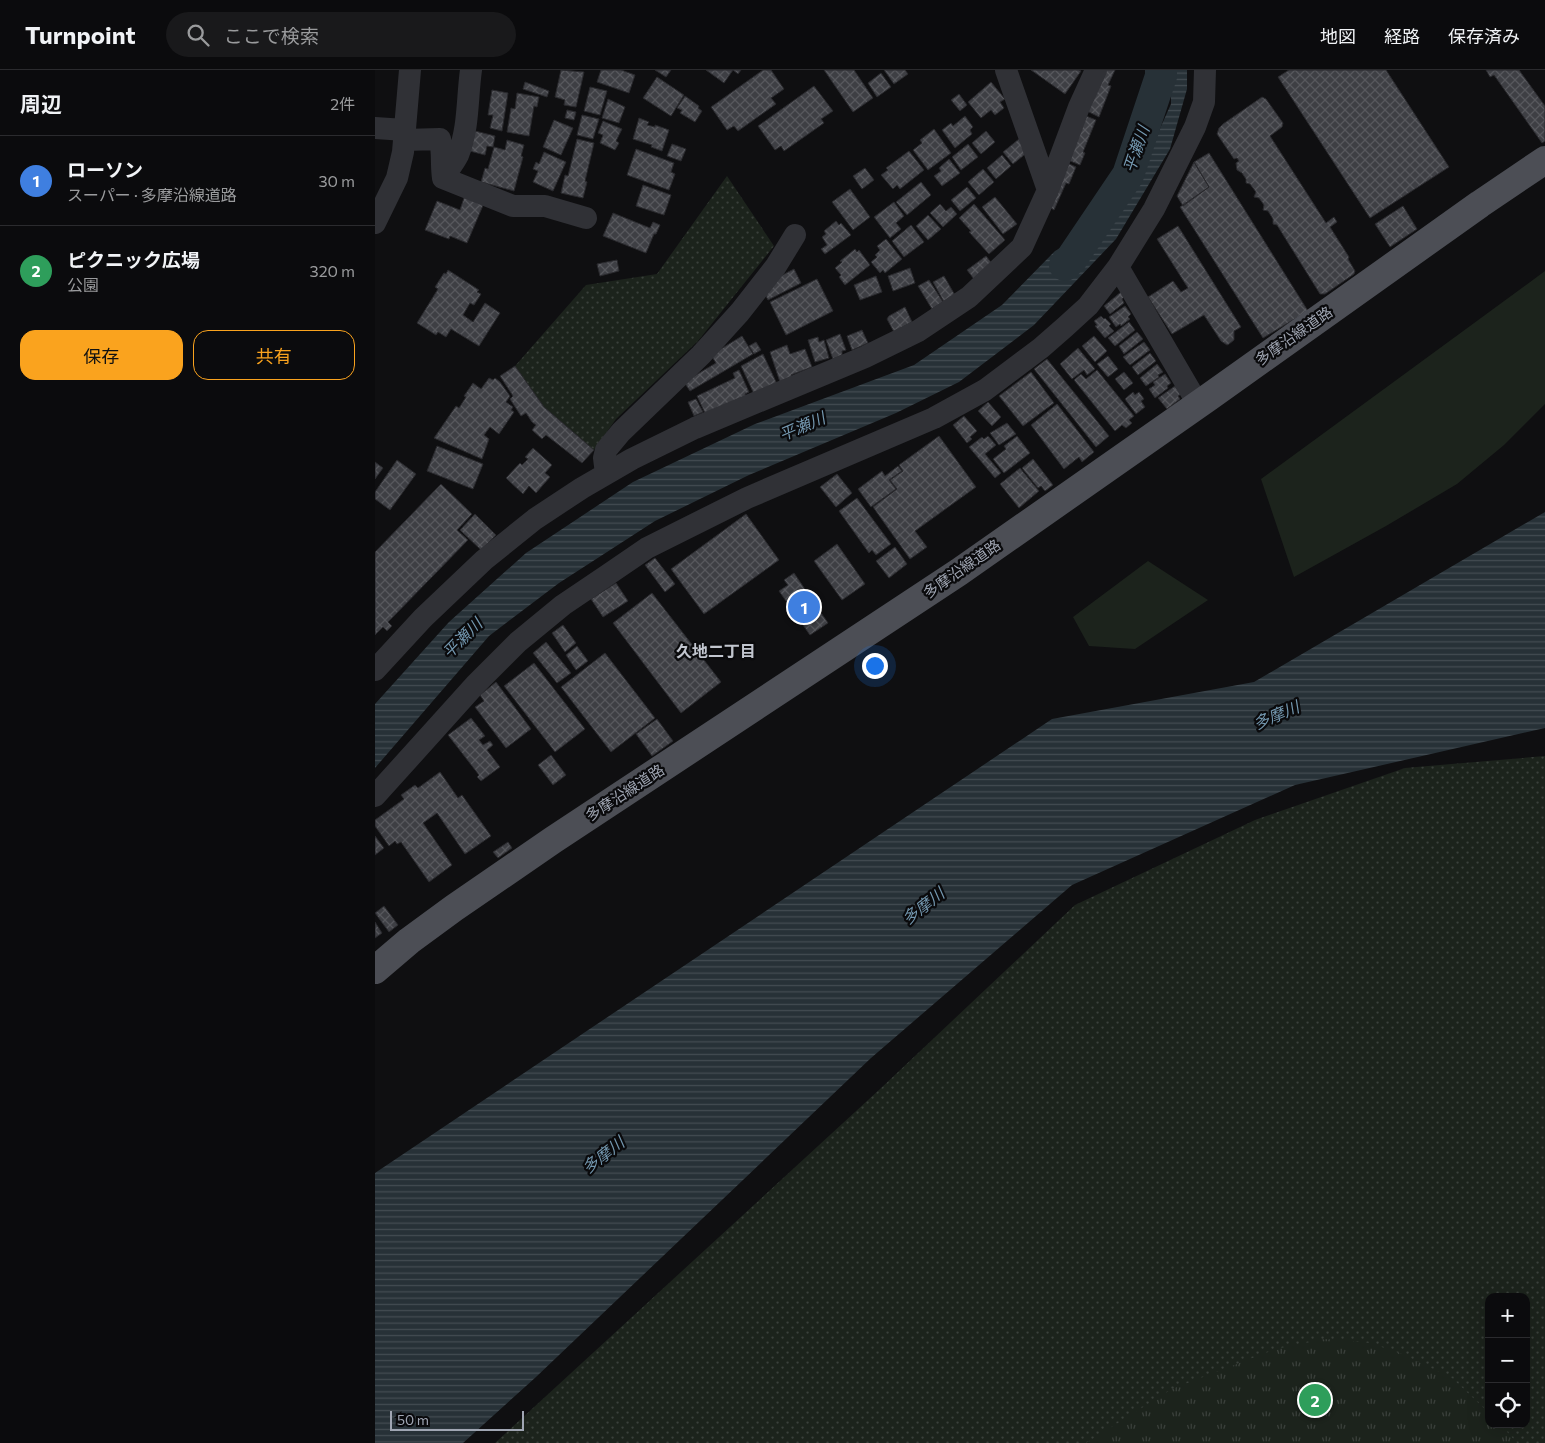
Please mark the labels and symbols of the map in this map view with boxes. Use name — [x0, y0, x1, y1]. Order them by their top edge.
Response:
water label: 平瀬川 — [1119, 121, 1153, 175]
street label: 多摩沿線道路 — [1251, 302, 1335, 368]
water label: 平瀬川 — [776, 407, 829, 444]
street label: 多摩沿線道路 — [919, 535, 1003, 601]
pin: 1 — [788, 588, 820, 626]
water label: 平瀬川 — [438, 613, 487, 661]
district label: 久地二丁目 — [676, 641, 756, 660]
your location — [862, 653, 888, 679]
water label: 多摩川 — [1250, 696, 1303, 733]
street label: 多摩沿線道路 — [582, 760, 667, 824]
water label: 多摩川 — [898, 882, 949, 928]
water label: 多摩川 — [578, 1131, 629, 1177]
pin: 2 — [1299, 1381, 1331, 1419]
scale bar — [390, 1408, 524, 1431]

